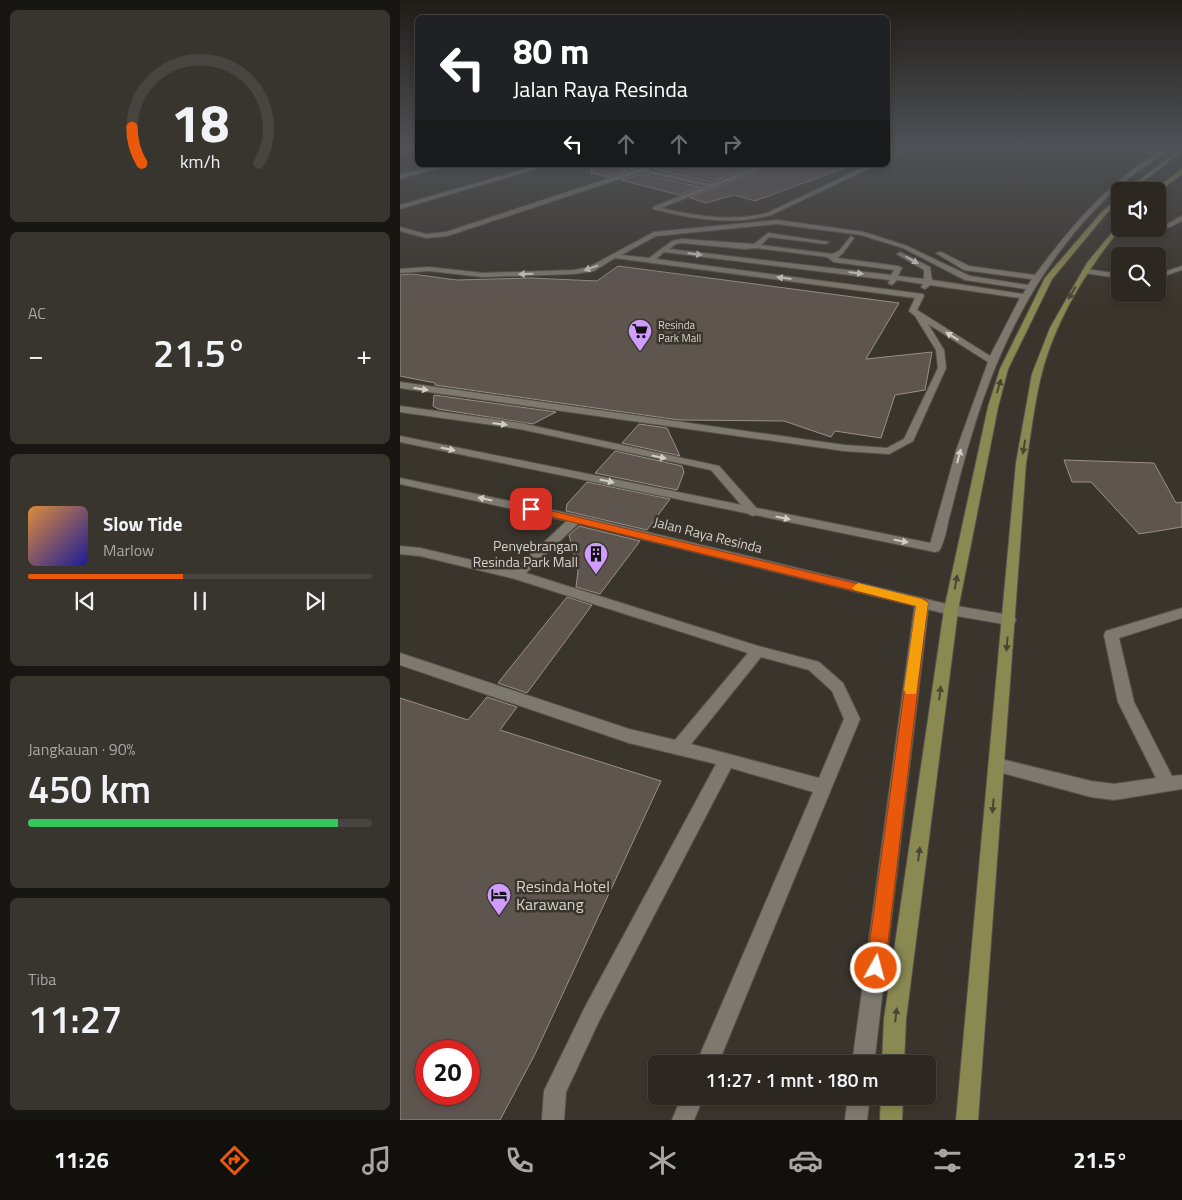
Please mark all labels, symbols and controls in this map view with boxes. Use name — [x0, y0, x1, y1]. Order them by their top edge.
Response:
text: 80 m — [513, 24, 589, 78]
icon: left — [430, 35, 495, 100]
text: Jalan Raya Resinda — [513, 72, 688, 106]
text: 18 — [171, 83, 229, 162]
icon: left — [559, 130, 587, 158]
icon: ahead — [612, 130, 640, 158]
icon: ahead — [665, 130, 693, 158]
icon: right — [718, 130, 746, 158]
text: km/h — [180, 148, 220, 175]
map controls — [1111, 182, 1166, 302]
button: sound — [1111, 182, 1166, 237]
button: search — [1111, 247, 1166, 302]
one-way arrow — [687, 250, 703, 258]
one-way arrow — [905, 256, 919, 264]
one-way arrow — [583, 264, 598, 272]
one-way arrow — [849, 269, 865, 277]
one-way arrow — [517, 270, 533, 278]
one-way arrow — [776, 274, 792, 282]
one-way arrow — [1067, 287, 1076, 300]
text: AC — [28, 301, 46, 325]
place label: Resinda Park Mall — [658, 317, 701, 346]
supermarket icon: Resinda Park Mall — [627, 318, 653, 352]
text: 21.5° — [153, 324, 247, 382]
one-way arrow — [945, 332, 958, 341]
text: − — [28, 333, 44, 376]
text: + — [356, 333, 372, 376]
one-way arrow — [996, 379, 1003, 394]
one-way arrow — [413, 385, 429, 393]
one-way arrow — [492, 420, 508, 428]
one-way arrow — [1020, 440, 1028, 456]
one-way arrow — [440, 445, 456, 453]
one-way arrow — [956, 449, 964, 464]
one-way arrow — [652, 453, 668, 461]
one-way arrow — [599, 478, 615, 486]
pin — [510, 488, 552, 530]
one-way arrow — [477, 495, 493, 503]
icon: arrive — [517, 495, 545, 523]
text: Slow Tide — [103, 509, 182, 538]
street label: Jalan Raya Resinda — [652, 511, 765, 558]
one-way arrow — [776, 514, 792, 522]
place label: Penyebrangan Resinda Park Mall — [473, 535, 578, 572]
one-way arrow — [893, 537, 908, 545]
text: Marlow — [103, 538, 154, 562]
building icon: Penyebrangan Resinda Park Mall — [583, 541, 609, 575]
one-way arrow — [952, 574, 960, 589]
icon: previous — [71, 587, 99, 615]
icon: pause — [186, 587, 214, 615]
icon: next — [301, 587, 329, 615]
one-way arrow — [1003, 637, 1011, 653]
one-way arrow — [936, 685, 944, 701]
text: Jangkauan · 90% — [28, 737, 136, 761]
text: 450 km — [28, 760, 151, 818]
one-way arrow — [989, 798, 997, 814]
one-way arrow — [915, 846, 923, 862]
place label: Resinda Hotel Karawang — [516, 874, 610, 916]
hotel icon: Resinda Hotel Karawang — [486, 882, 512, 916]
position arrow — [849, 941, 901, 993]
text: Tiba — [28, 967, 56, 991]
text: 11:27 — [28, 990, 122, 1048]
one-way arrow — [892, 1007, 900, 1023]
speed limit sign: 20 — [415, 1040, 480, 1105]
text: 11:27 · 1 mnt · 180 m — [706, 1065, 878, 1094]
text: 11:26 — [54, 1143, 109, 1177]
icon: directions — [217, 1143, 252, 1178]
icon: music — [359, 1143, 394, 1178]
icon: phone — [502, 1143, 537, 1178]
icon: climate — [645, 1143, 680, 1178]
icon: car — [788, 1143, 823, 1178]
icon: filters — [930, 1143, 965, 1178]
text: 21.5° — [1073, 1143, 1128, 1177]

